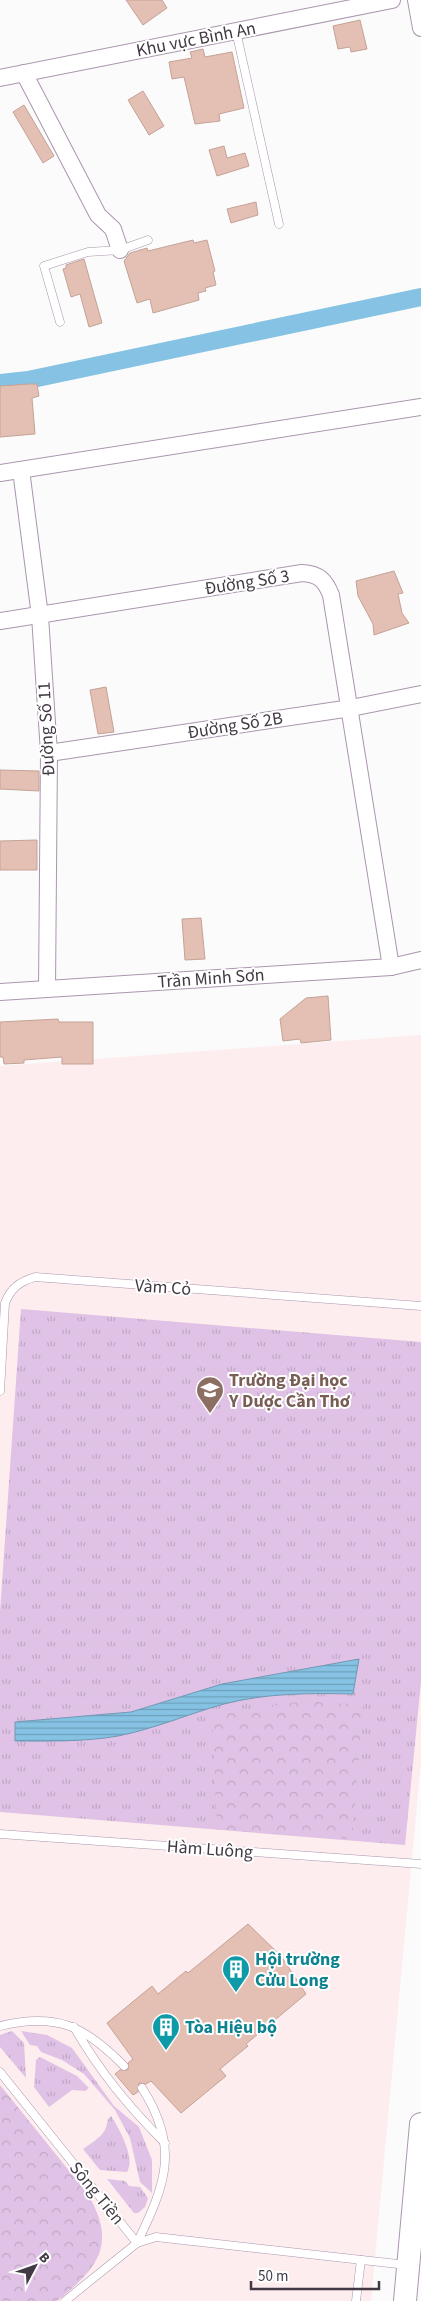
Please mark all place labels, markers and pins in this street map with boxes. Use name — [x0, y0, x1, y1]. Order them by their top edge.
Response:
place label: Trường Đại học Y Dược Cần Thơ — [228, 1368, 351, 1414]
school or university icon: Trường Đại học Y Dược Cần Thơ — [195, 1375, 225, 1414]
place label: Hội trường Cửu Long — [255, 1947, 340, 1993]
building icon: Hội trường Cửu Long — [221, 1954, 251, 1993]
building icon: Tòa Hiệu bộ — [151, 2012, 181, 2051]
place label: Tòa Hiệu bộ — [185, 2015, 277, 2040]

